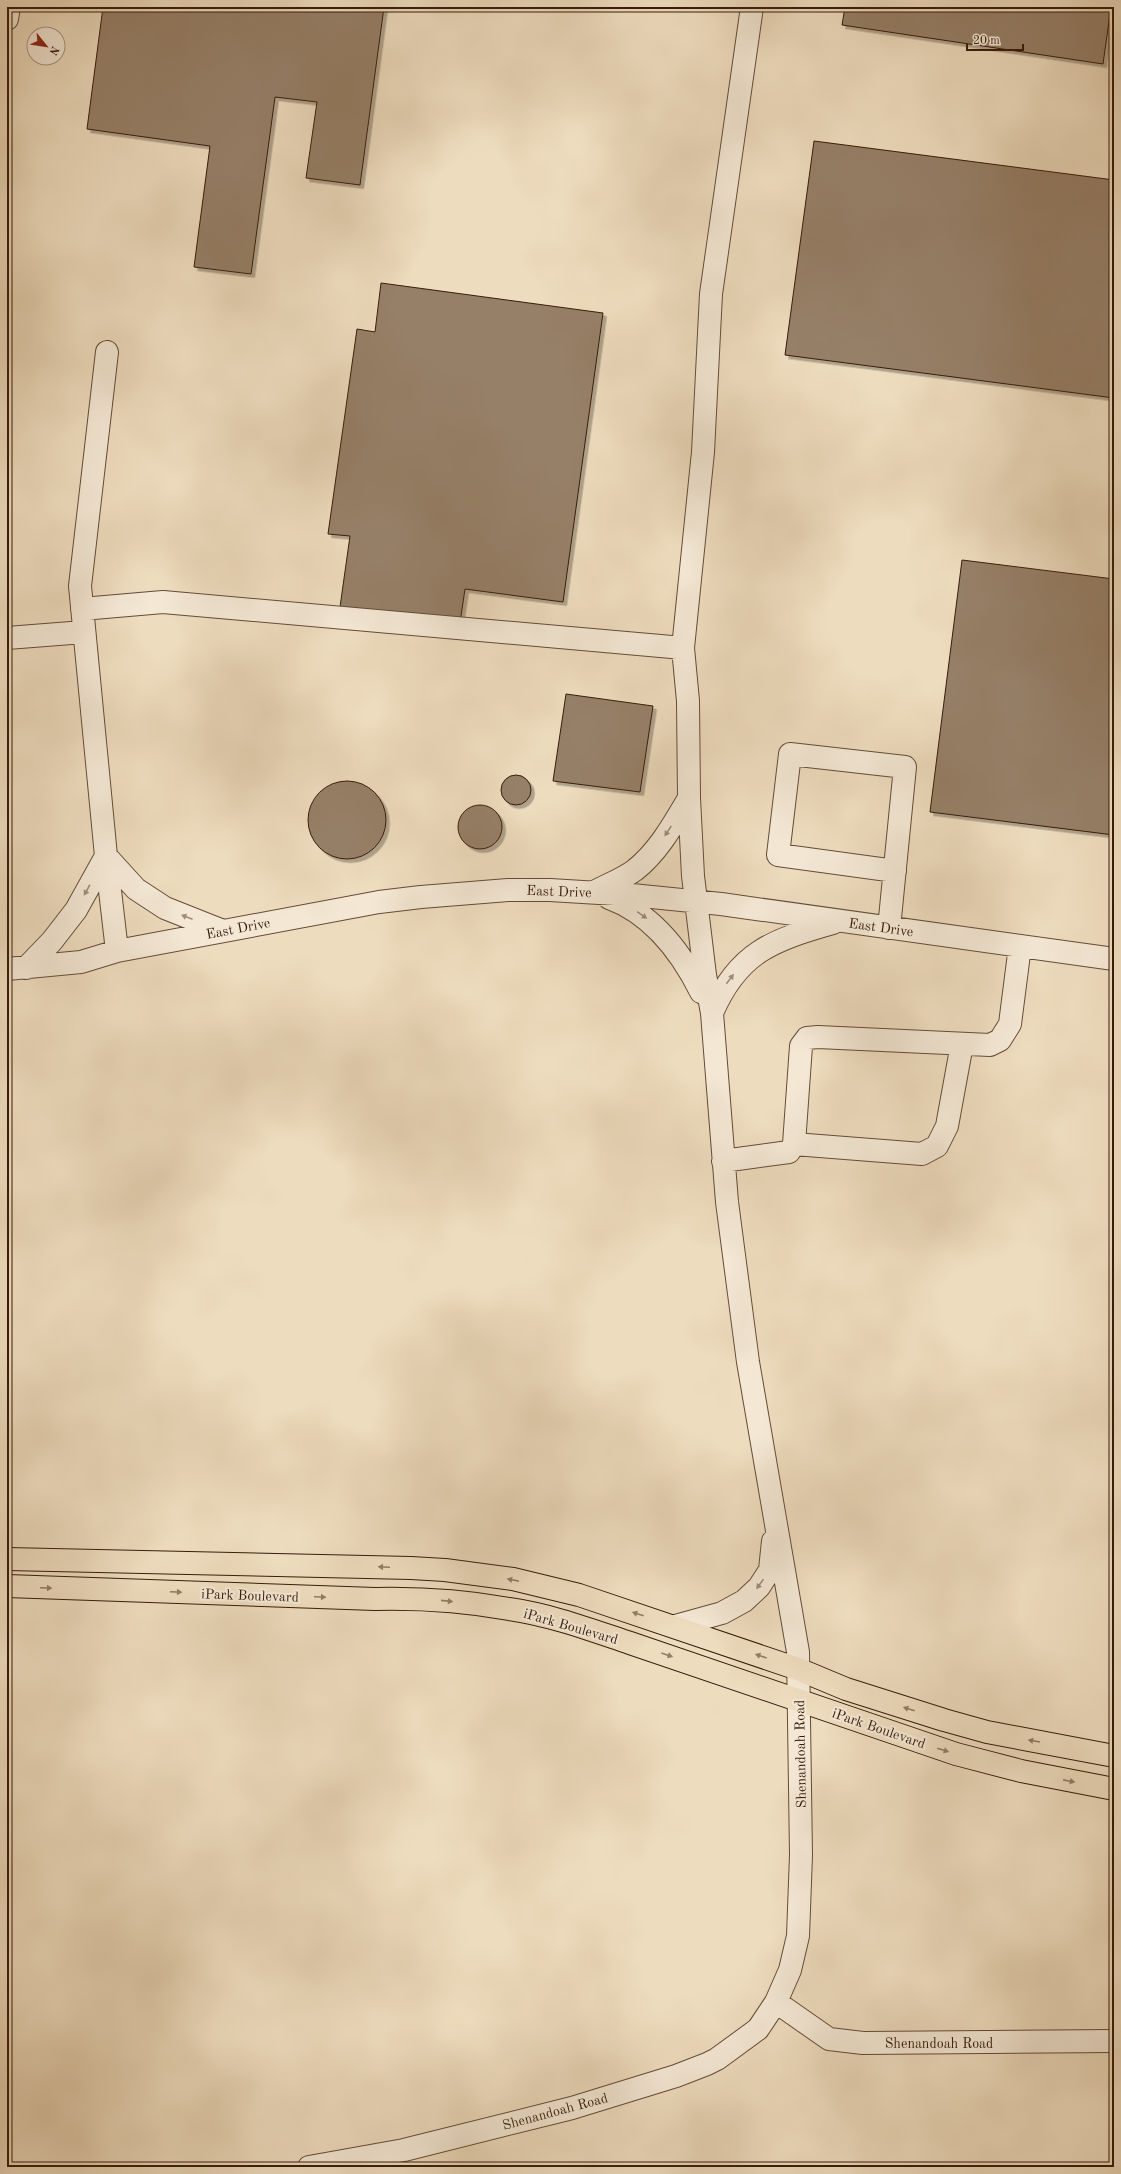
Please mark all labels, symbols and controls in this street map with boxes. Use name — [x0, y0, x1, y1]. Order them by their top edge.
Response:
north arrow — [26, 26, 66, 66]
scale bar — [967, 26, 1023, 52]
text: 20 m — [973, 35, 1000, 47]
text: N — [46, 44, 60, 57]
one-way arrow — [665, 825, 672, 837]
one-way arrow — [84, 884, 90, 896]
street label: East Drive — [526, 884, 592, 900]
one-way arrow — [637, 911, 647, 919]
one-way arrow — [181, 913, 193, 919]
street label: East Drive — [205, 916, 271, 942]
street label: East Drive — [848, 917, 914, 939]
one-way arrow — [726, 973, 734, 984]
one-way arrow — [377, 1564, 390, 1570]
one-way arrow — [507, 1576, 519, 1582]
one-way arrow — [756, 1578, 764, 1589]
one-way arrow — [40, 1584, 52, 1591]
street label: iPark Boulevard — [201, 1587, 299, 1605]
one-way arrow — [170, 1589, 183, 1595]
one-way arrow — [314, 1594, 327, 1600]
one-way arrow — [441, 1598, 453, 1605]
street label: iPark Boulevard — [522, 1607, 620, 1647]
one-way arrow — [632, 1611, 644, 1617]
one-way arrow — [662, 1653, 674, 1659]
one-way arrow — [755, 1653, 767, 1659]
street label: Shenandoah Road — [793, 1700, 809, 1808]
street label: iPark Boulevard — [830, 1706, 927, 1751]
one-way arrow — [903, 1706, 915, 1712]
one-way arrow — [1028, 1738, 1040, 1744]
one-way arrow — [937, 1747, 949, 1753]
one-way arrow — [1063, 1779, 1075, 1785]
street label: Shenandoah Road — [885, 2037, 993, 2051]
street label: Shenandoah Road — [501, 2091, 610, 2133]

